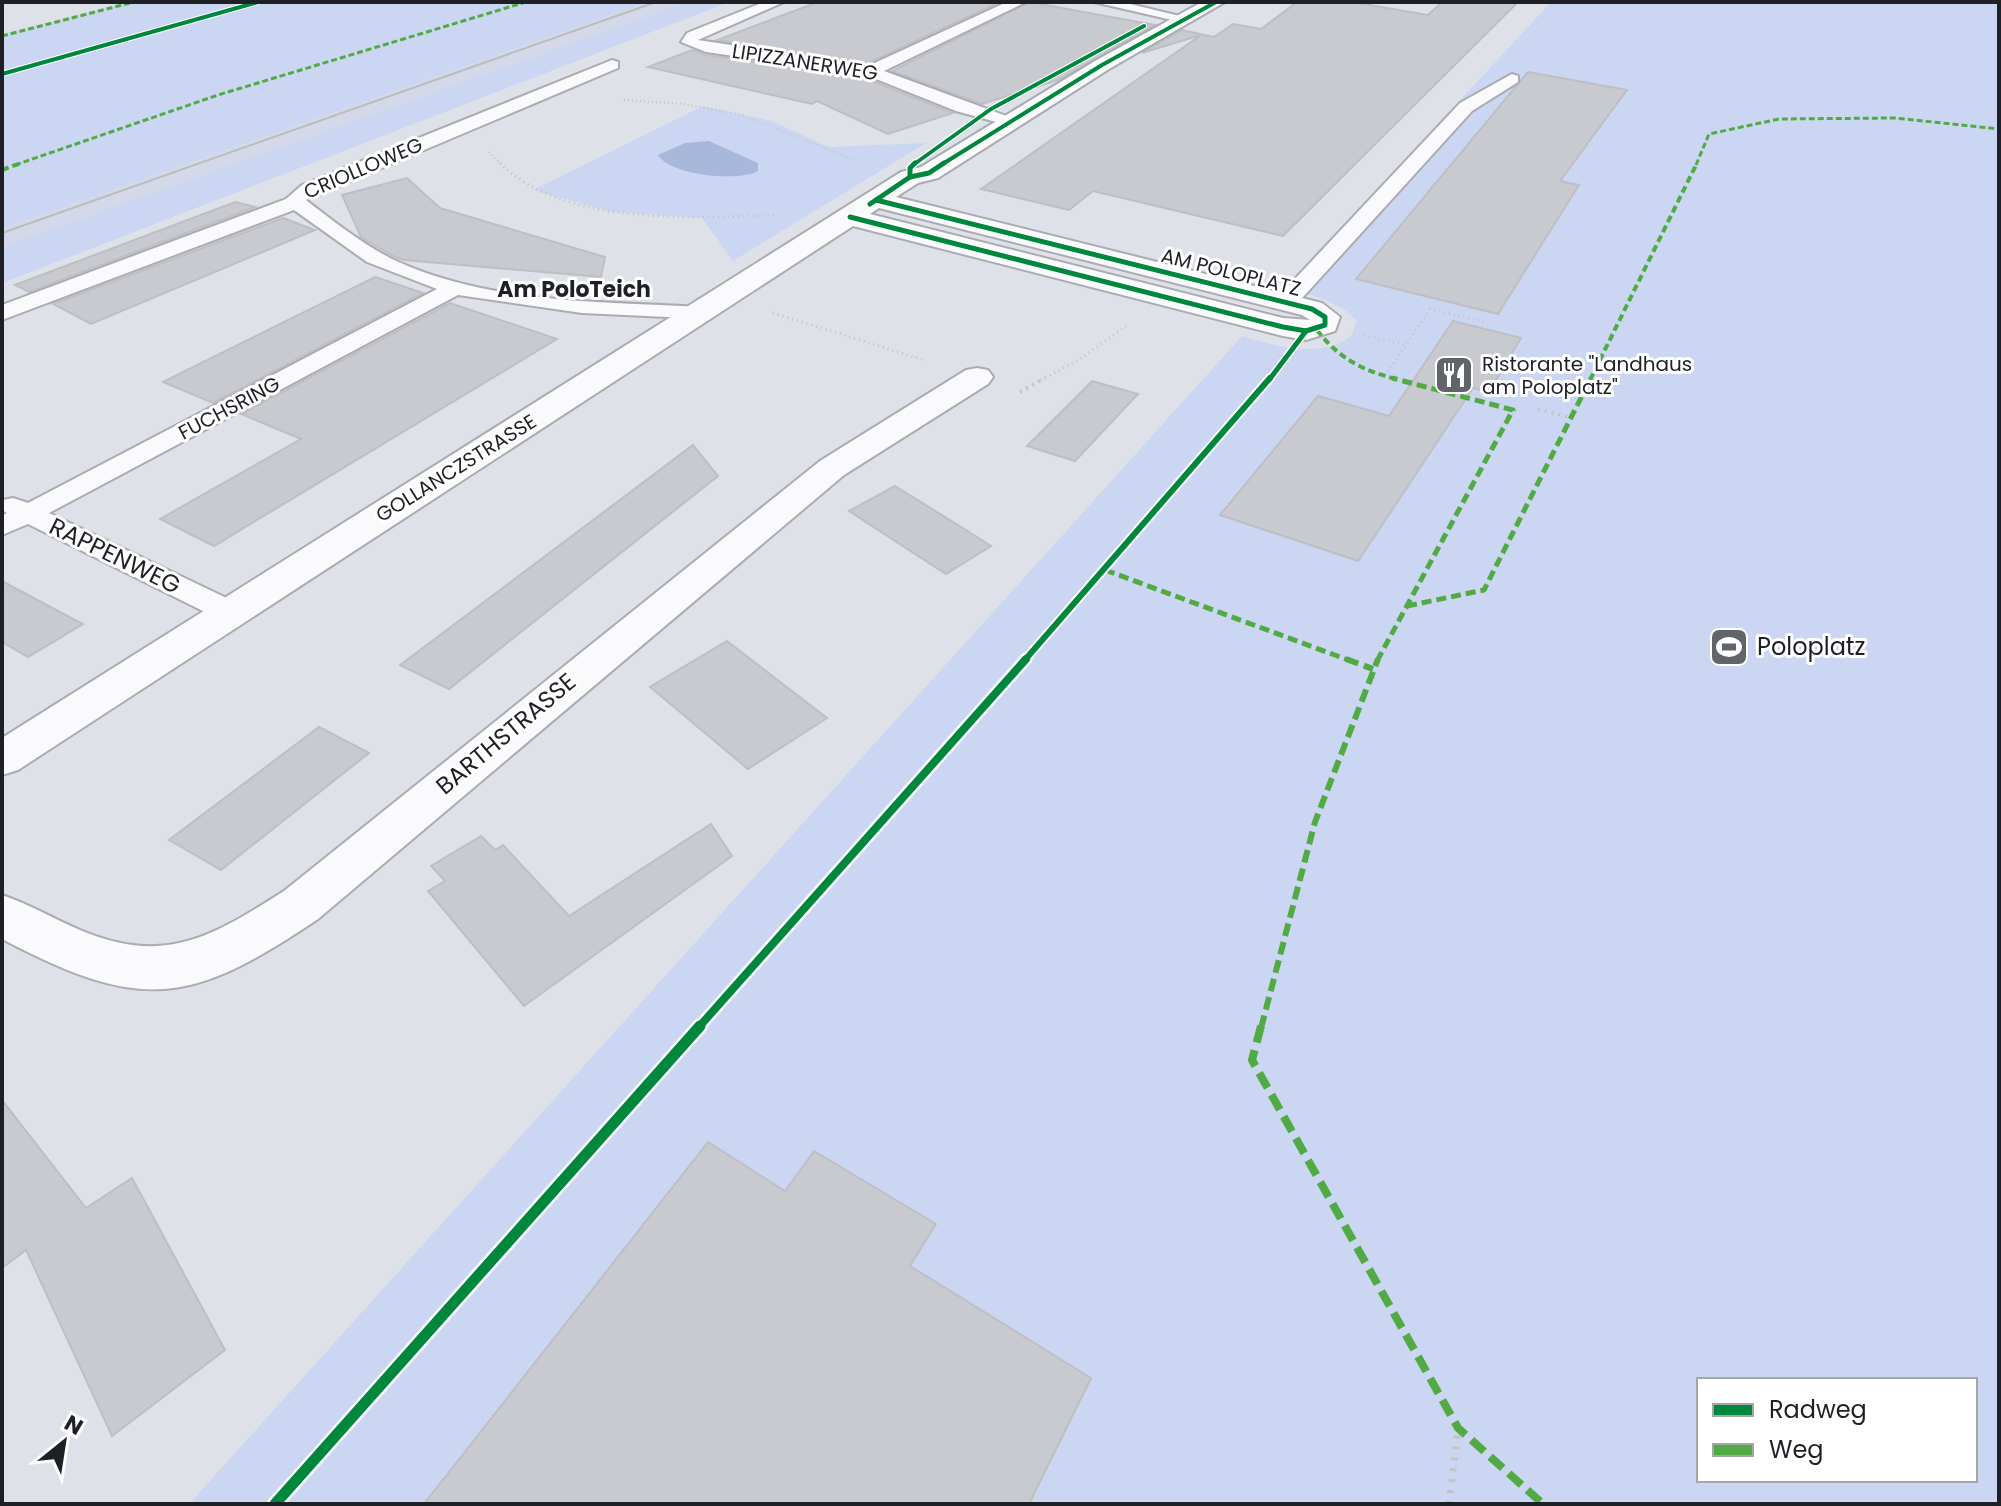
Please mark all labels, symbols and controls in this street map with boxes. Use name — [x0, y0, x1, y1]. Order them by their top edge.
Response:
street label: LIPIZZANERWEG — [730, 37, 880, 87]
street label: CRIOLLOWEG — [299, 130, 427, 206]
street label: AM POLOPLATZ — [1158, 241, 1304, 303]
district label: Am PoloTeich — [497, 274, 651, 305]
place label: Ristorante "Landhaus am Poloplatz" — [1482, 350, 1692, 401]
restaurant icon: Ristorante "Landhaus am Poloplatz" — [1433, 354, 1475, 396]
street label: FUCHSRING — [173, 370, 285, 446]
street label: GOLLANCZSTRASSE — [370, 407, 542, 529]
street label: RAPPENWEG — [44, 510, 186, 602]
sports icon: Poloplatz — [1708, 626, 1750, 668]
place label: Poloplatz — [1757, 630, 1866, 663]
street label: BARTHSTRASSE — [429, 665, 583, 802]
legend — [1697, 1378, 1977, 1482]
text: Radweg — [1769, 1393, 1867, 1426]
north arrow — [24, 1402, 104, 1482]
text: N — [59, 1408, 89, 1443]
text: Weg — [1769, 1433, 1824, 1466]

